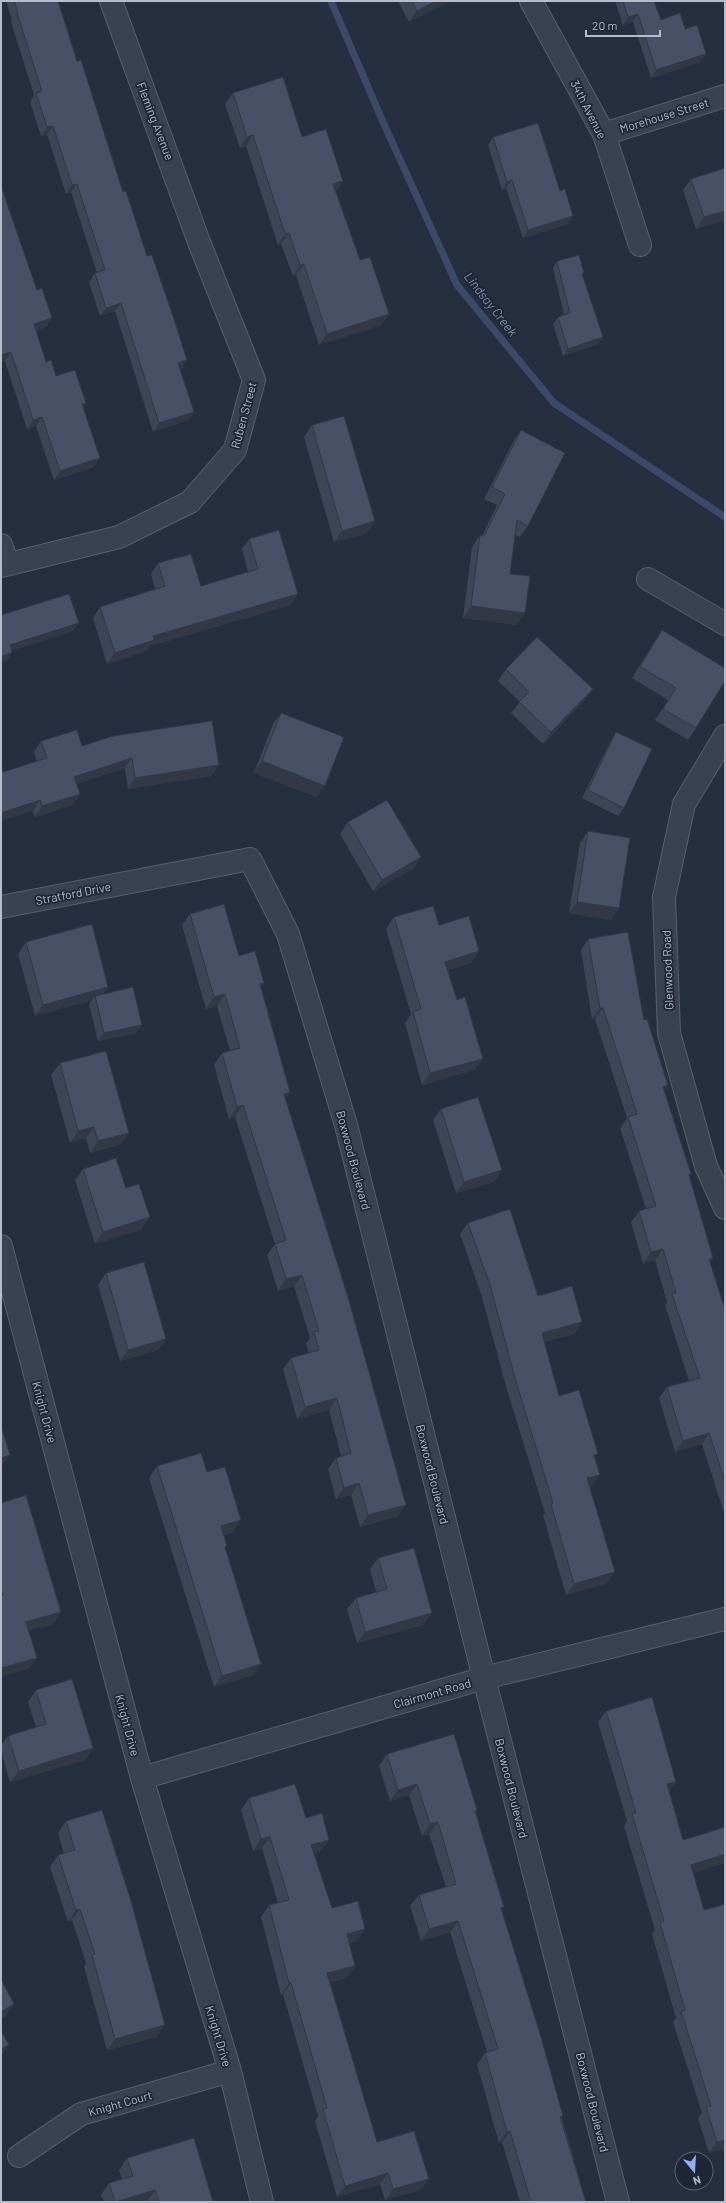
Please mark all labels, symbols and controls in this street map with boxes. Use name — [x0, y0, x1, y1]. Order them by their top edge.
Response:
scale bar — [586, 12, 660, 38]
text: 20 m — [592, 18, 618, 32]
street label: 34th Avenue — [568, 77, 610, 141]
street label: Fleming Avenue — [135, 80, 177, 162]
street label: Morehouse Street — [618, 95, 710, 135]
water label: Lindsay Creek — [461, 269, 521, 340]
street label: Ruben Street — [227, 380, 259, 450]
street label: Stratford Drive — [34, 879, 112, 907]
street label: Glenwood Road — [659, 930, 675, 1010]
street label: Boxwood Boulevard — [334, 1109, 374, 1211]
street label: Knight Drive — [30, 1380, 60, 1444]
street label: Boxwood Boulevard — [414, 1423, 452, 1525]
street label: Clairmont Road — [392, 1675, 472, 1711]
street label: Knight Drive — [113, 1693, 143, 1757]
street label: Boxwood Boulevard — [493, 1737, 531, 1839]
street label: Knight Drive — [203, 2004, 235, 2068]
street label: Boxwood Boulevard — [574, 2051, 612, 2153]
street label: Knight Court — [87, 2087, 153, 2119]
north arrow — [674, 2151, 714, 2191]
text: N — [692, 2174, 703, 2188]

